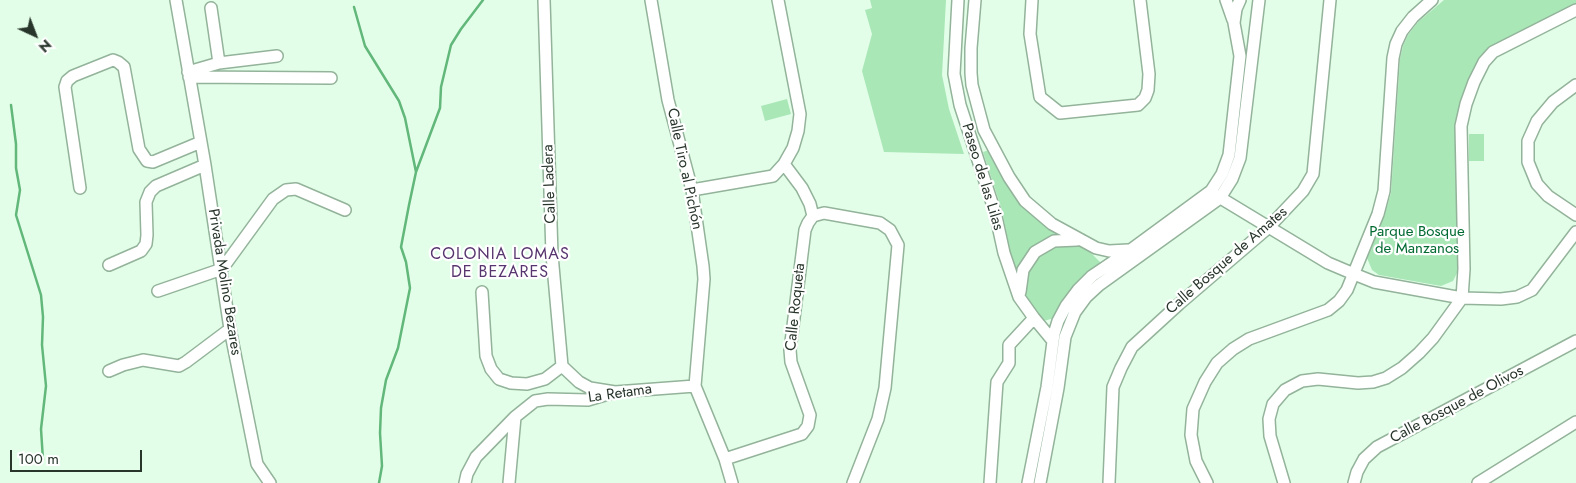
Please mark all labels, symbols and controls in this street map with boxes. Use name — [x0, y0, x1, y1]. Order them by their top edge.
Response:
north arrow — [10, 10, 60, 60]
text: N — [34, 35, 56, 57]
street label: Calle Tiro al Pichón — [662, 107, 706, 231]
street label: Paseo de las Lilas — [957, 121, 1007, 233]
street label: Calle Ladera — [540, 144, 560, 224]
street label: Calle Bosque de Amates — [1163, 203, 1291, 319]
street label: Privada Molino Bezares — [204, 208, 244, 356]
park label: Parque Bosque de Manzanos — [1369, 223, 1465, 258]
district label: COLONIA LOMAS DE BEZARES — [429, 245, 571, 283]
street label: Calle Roqueta — [782, 262, 810, 352]
street label: Calle Bosque de Olivos — [1387, 362, 1527, 448]
street label: La Retama — [587, 381, 653, 407]
scale bar — [12, 440, 145, 472]
text: 100 m — [18, 448, 59, 470]

